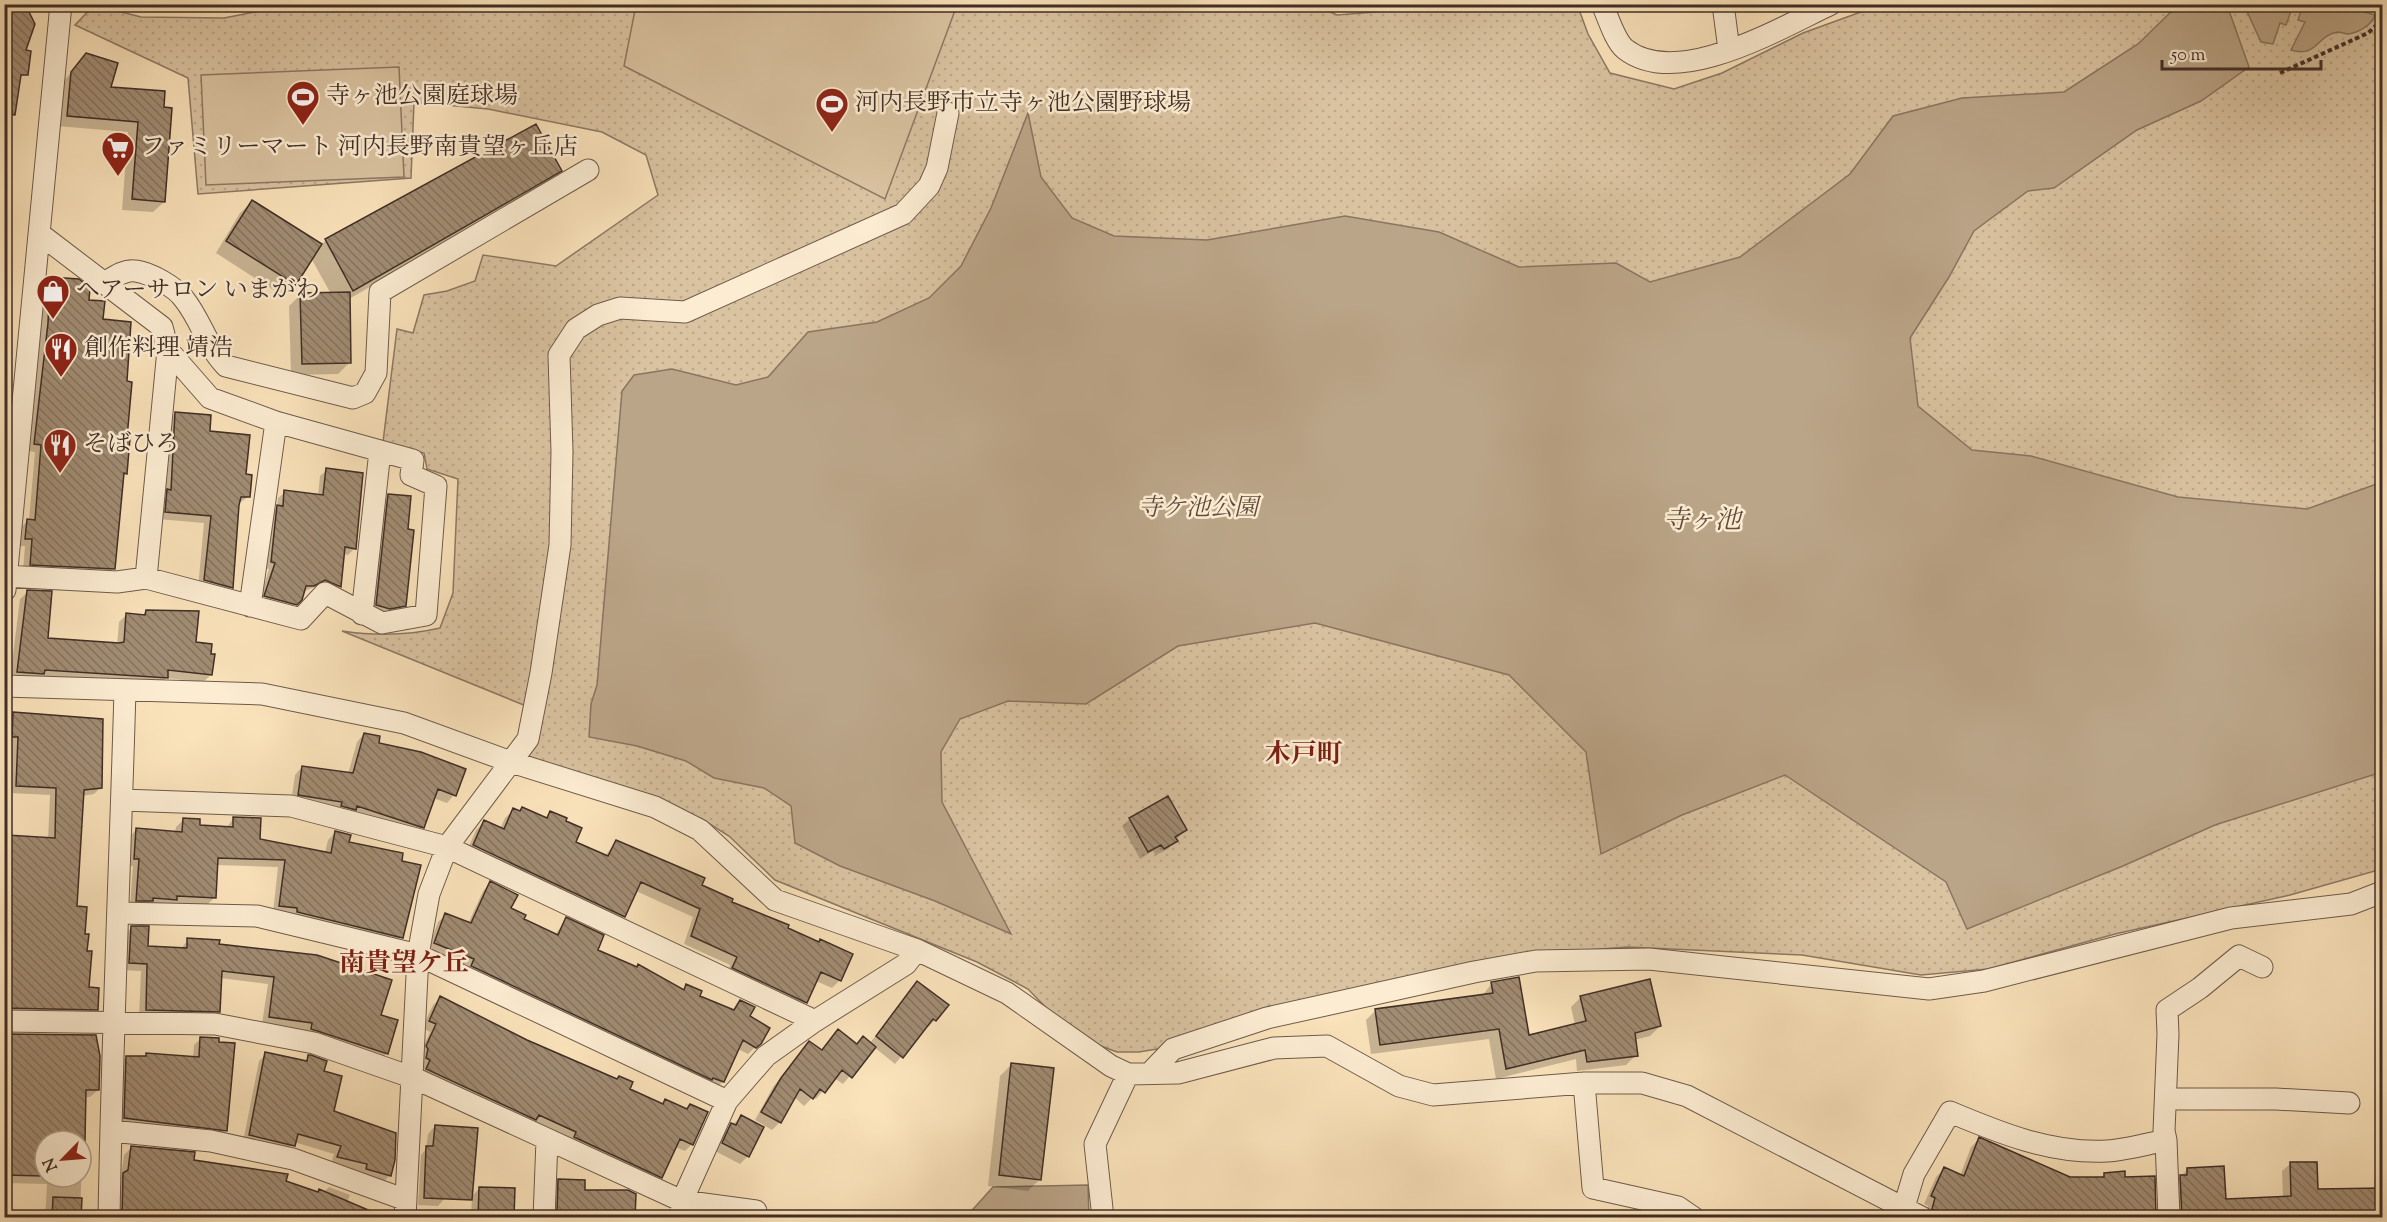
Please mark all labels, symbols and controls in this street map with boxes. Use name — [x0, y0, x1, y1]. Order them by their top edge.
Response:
scale bar — [2162, 33, 2321, 71]
text: 50 m — [2170, 43, 2206, 69]
sports icon: 寺ヶ池公園庭球場 — [285, 79, 321, 126]
place label: 寺ヶ池公園庭球場 — [326, 80, 518, 114]
sports icon: 河内長野市立寺ヶ池公園野球場 — [814, 86, 850, 133]
place label: 河内長野市立寺ヶ池公園野球場 — [855, 87, 1191, 121]
supermarket icon: ファミリーマート 河内長野南貴望ヶ丘店 — [100, 130, 136, 177]
place label: ファミリーマート 河内長野南貴望ヶ丘店 — [141, 131, 578, 165]
shop icon: ヘアーサロン いまがわ — [35, 273, 71, 320]
place label: ヘアーサロン いまがわ — [76, 274, 320, 308]
restaurant icon: 創作料理 靖浩 — [43, 331, 79, 378]
place label: 創作料理 靖浩 — [84, 332, 233, 366]
restaurant icon: そばひろ — [42, 427, 78, 474]
place label: そばひろ — [83, 428, 179, 462]
park label: 寺ケ池公園 — [1138, 492, 1262, 526]
water label: 寺ヶ池 — [1663, 503, 1744, 540]
district label: 木戸町 — [1265, 737, 1343, 774]
district label: 南貴望ケ丘 — [339, 946, 469, 983]
north arrow — [33, 1129, 93, 1189]
text: N — [38, 1153, 65, 1175]

